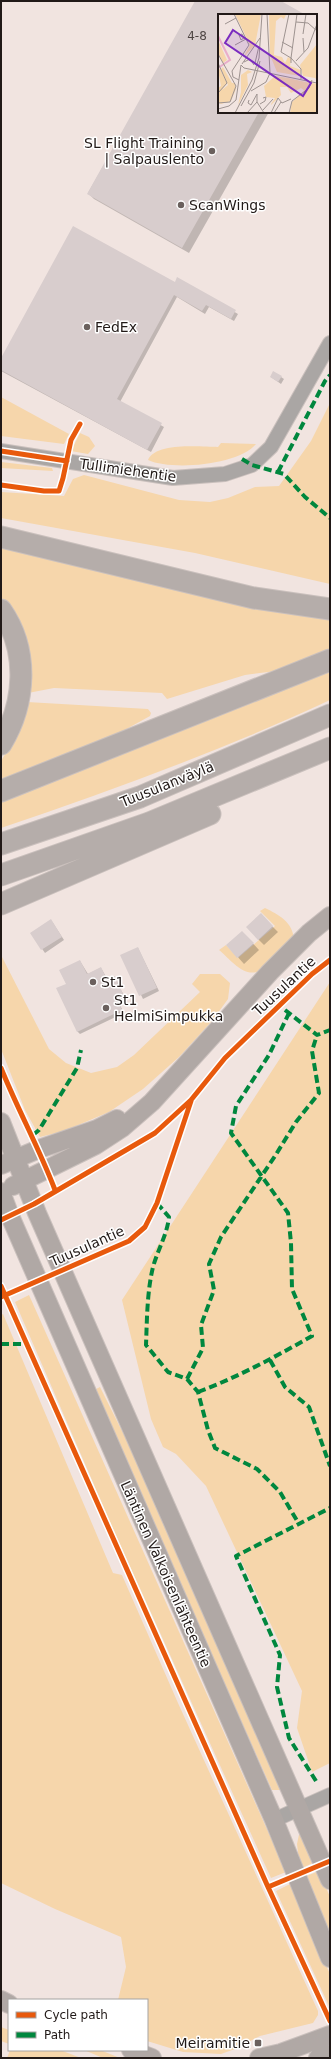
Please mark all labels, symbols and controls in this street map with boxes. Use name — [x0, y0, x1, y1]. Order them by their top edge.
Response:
inset map — [218, 14, 317, 113]
house number: 4-8 — [187, 29, 207, 43]
place label: SL Flight Training | Salpauslento — [84, 135, 204, 168]
marker: SL Flight Training | Salpauslento — [207, 146, 217, 156]
place label: ScanWings — [189, 197, 266, 213]
marker: ScanWings — [176, 200, 186, 210]
place label: FedEx — [95, 319, 137, 335]
marker: FedEx — [82, 322, 92, 332]
street label: Tullimiehentie — [78, 455, 177, 485]
street label: Tuusulanväylä — [117, 758, 216, 810]
street label: Tuusulantie — [249, 953, 319, 1020]
place label: St1 — [101, 974, 124, 990]
marker: St1 — [88, 977, 98, 987]
place label: St1 HelmiSimpukka — [114, 992, 223, 1024]
marker: St1 HelmiSimpukka — [101, 1003, 111, 1013]
street label: Tuusulantie — [46, 1222, 127, 1270]
street label: Läntinen Valkoisenlähteentie — [118, 1478, 214, 1670]
legend — [8, 1999, 148, 2051]
text: Cycle path — [44, 2008, 108, 2022]
text: Path — [44, 2028, 70, 2042]
place label: Meiramitie — [176, 2035, 250, 2051]
marker: Meiramitie — [253, 2038, 263, 2048]

